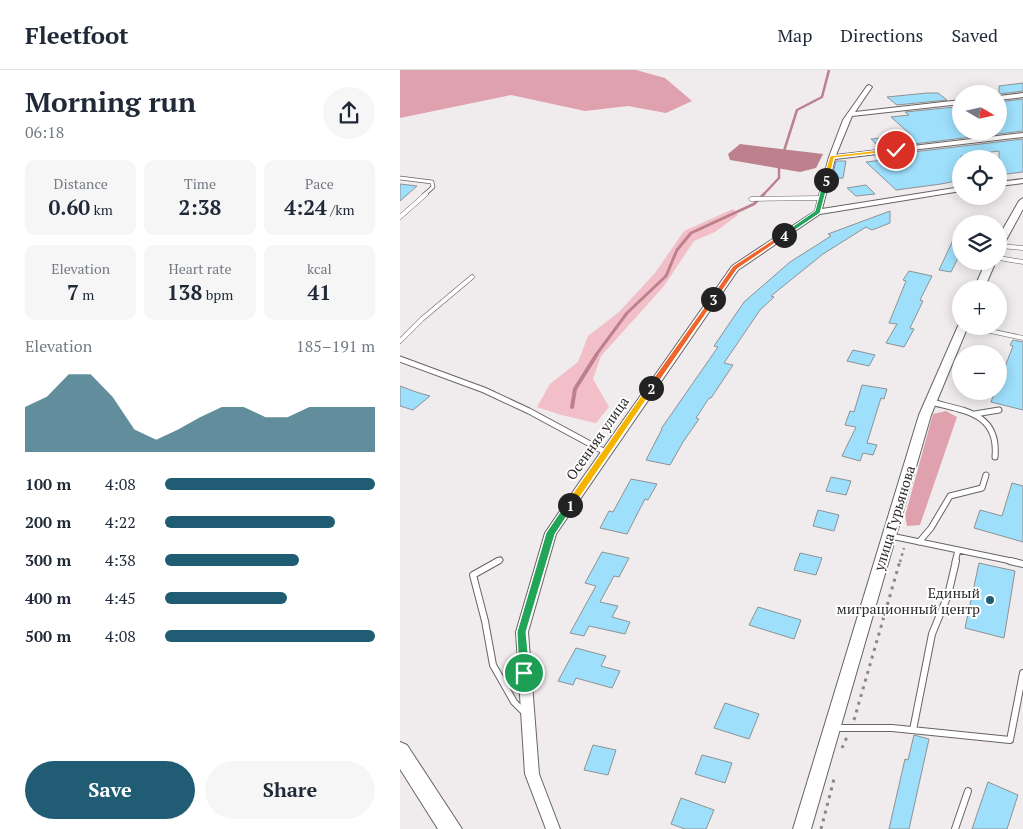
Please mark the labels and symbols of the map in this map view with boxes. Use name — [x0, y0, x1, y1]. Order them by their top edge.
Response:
north arrow — [952, 85, 1008, 140]
pin — [875, 129, 917, 171]
pin: 5 — [814, 168, 838, 192]
pin: 4 — [772, 222, 796, 248]
pin: 3 — [700, 286, 726, 312]
pin: 2 — [638, 376, 664, 400]
street label: Осенняя улица — [561, 393, 633, 483]
street label: улица Гурьянова — [869, 463, 919, 574]
pin: 1 — [558, 492, 582, 518]
place label: Единый миграционный центр — [837, 583, 980, 618]
marker: Единый миграционный центр — [984, 594, 996, 606]
pin — [503, 652, 545, 694]

